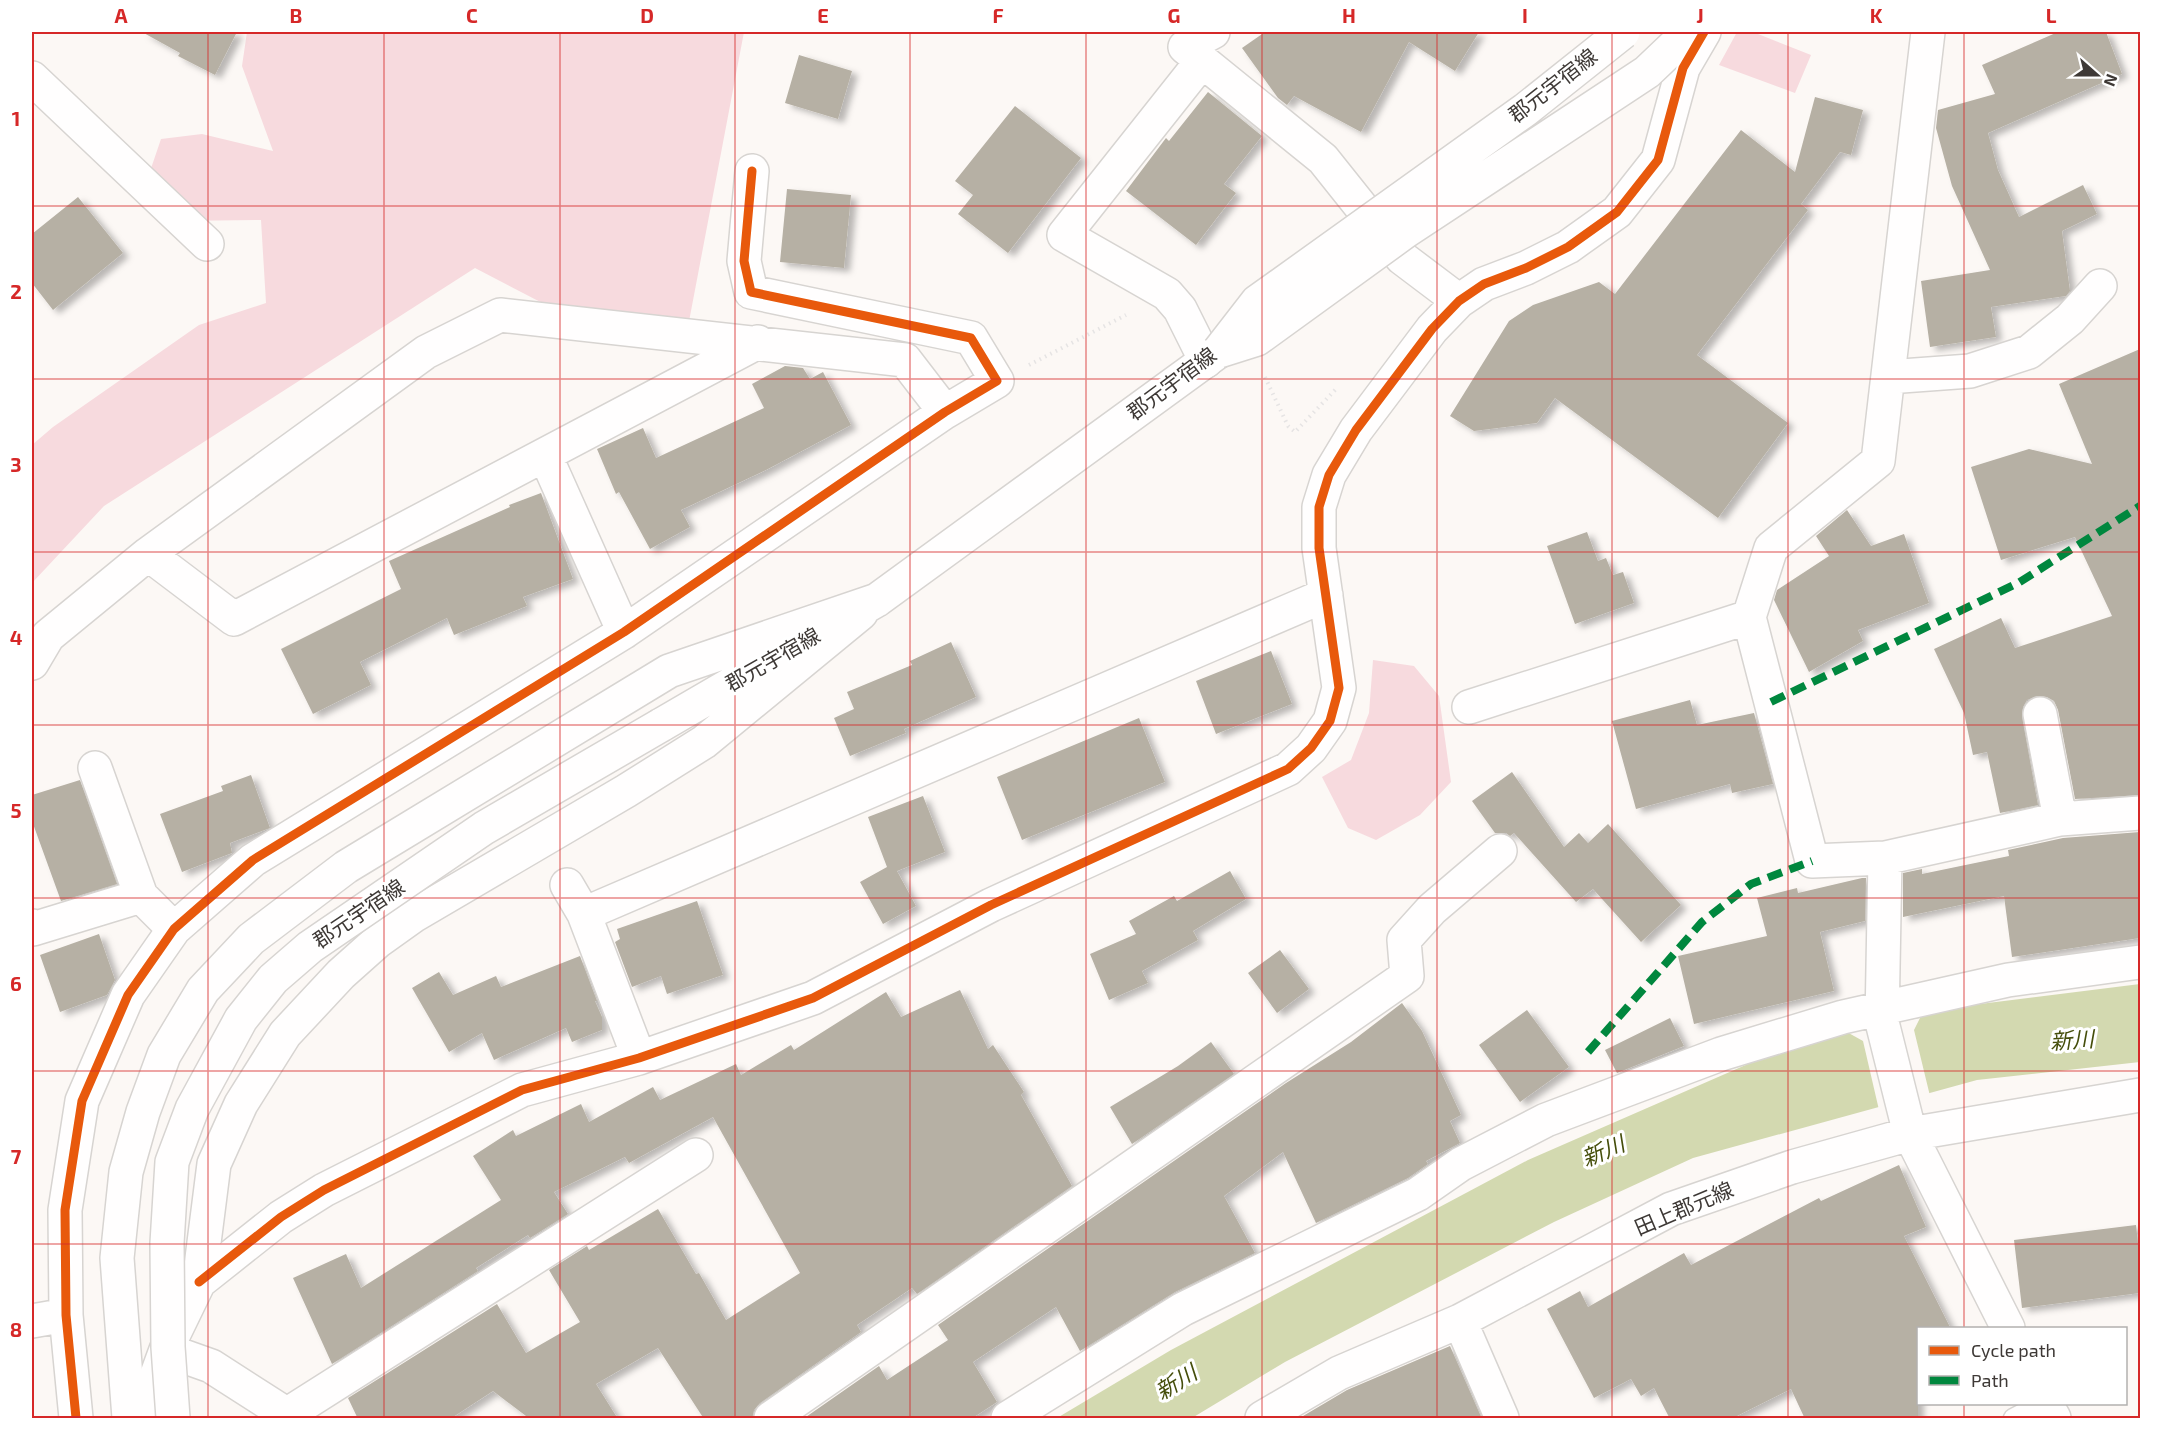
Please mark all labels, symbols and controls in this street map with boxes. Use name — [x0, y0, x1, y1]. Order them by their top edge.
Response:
text: A — [114, 3, 128, 27]
text: B — [290, 3, 302, 27]
text: C — [466, 3, 478, 27]
text: D — [640, 3, 654, 27]
text: E — [817, 3, 829, 27]
text: F — [992, 3, 1004, 27]
text: G — [1168, 3, 1180, 27]
text: H — [1342, 3, 1356, 27]
text: I — [1522, 3, 1528, 27]
text: J — [1696, 3, 1704, 27]
text: K — [1870, 3, 1883, 27]
text: L — [2046, 3, 2057, 27]
street label: 郡元宇宿線 — [1503, 43, 1601, 127]
north arrow — [2067, 45, 2127, 105]
text: N — [2101, 72, 2122, 89]
text: 1 — [12, 106, 20, 130]
text: 2 — [10, 279, 22, 303]
street label: 郡元宇宿線 — [1122, 341, 1221, 424]
text: 3 — [10, 452, 22, 476]
street label: 郡元宇宿線 — [721, 622, 824, 696]
text: 4 — [10, 625, 23, 649]
text: 5 — [10, 798, 22, 822]
street label: 郡元宇宿線 — [308, 873, 409, 952]
text: 6 — [10, 971, 22, 995]
water label: 新川 — [2049, 1024, 2097, 1054]
water label: 新川 — [1577, 1129, 1630, 1171]
text: 7 — [11, 1144, 22, 1168]
street label: 田上郡元線 — [1630, 1176, 1737, 1240]
text: 8 — [10, 1317, 22, 1341]
legend — [1917, 1327, 2127, 1405]
text: Cycle path — [1971, 1339, 2056, 1361]
water label: 新川 — [1150, 1357, 1203, 1404]
text: Path — [1971, 1369, 2009, 1391]

